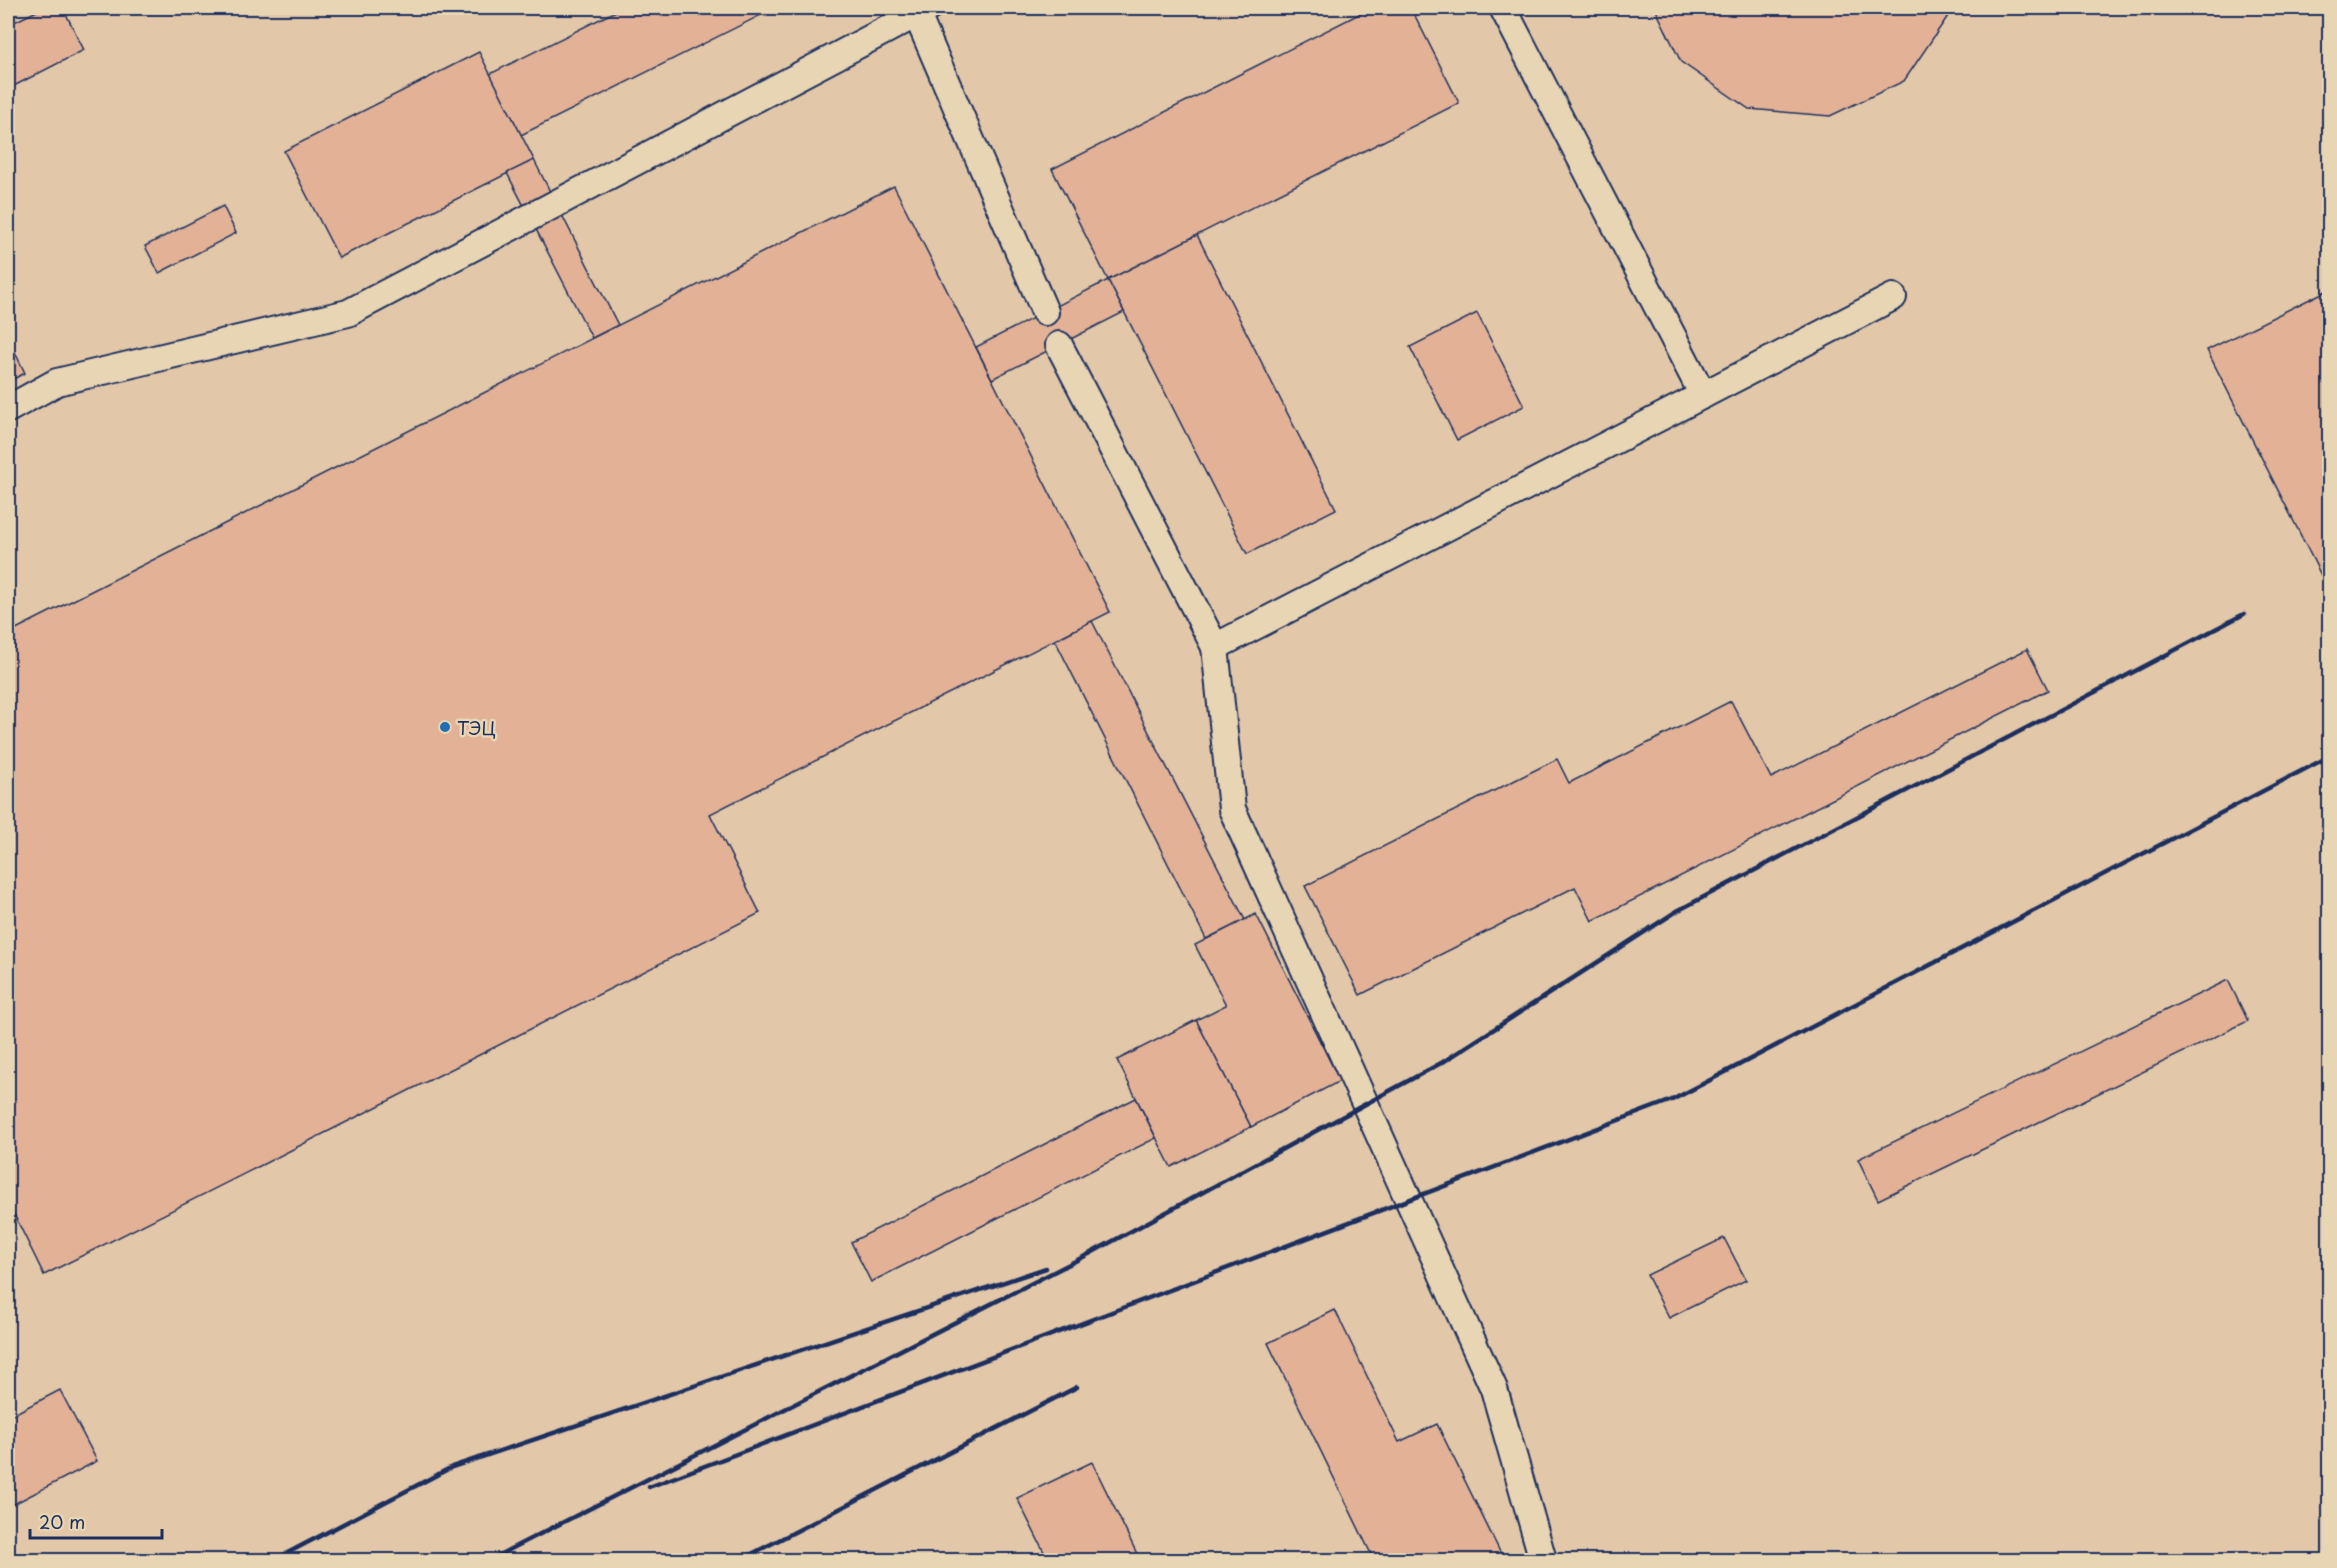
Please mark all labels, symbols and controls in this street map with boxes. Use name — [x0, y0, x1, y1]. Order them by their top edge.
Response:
place label: ТЭЦ — [457, 714, 496, 741]
marker: ТЭЦ — [438, 720, 452, 734]
scale bar — [30, 1502, 162, 1540]
text: 20 m — [39, 1508, 85, 1535]

